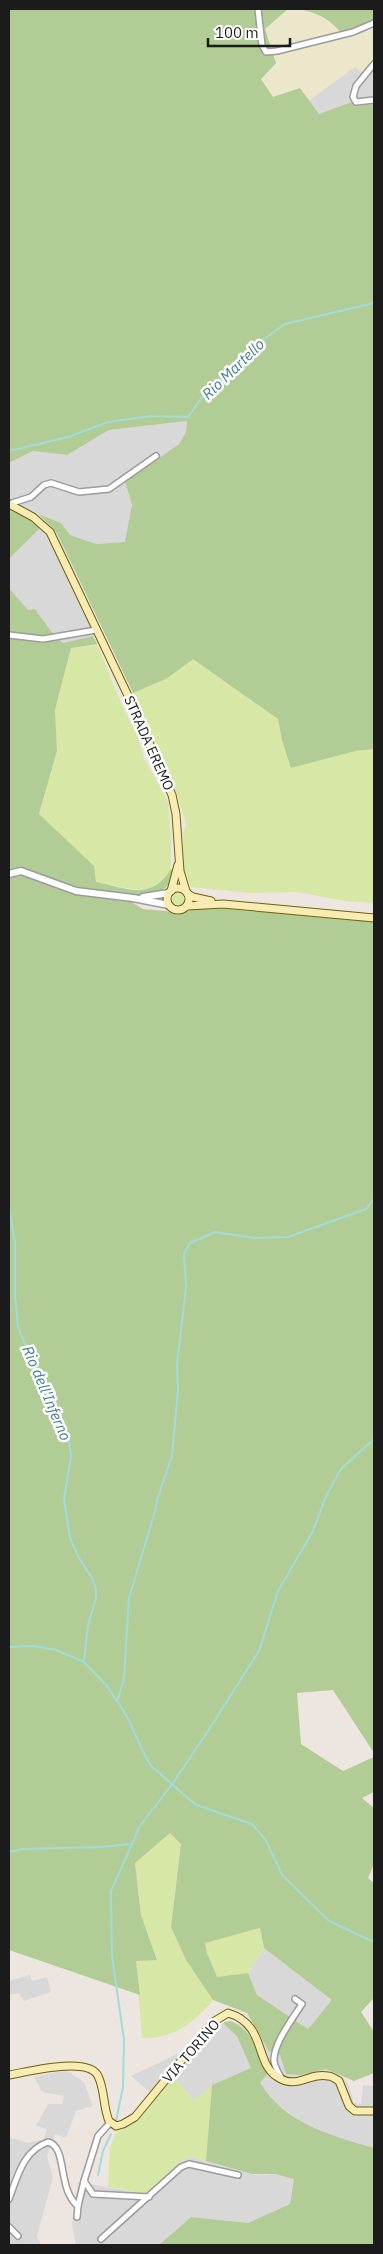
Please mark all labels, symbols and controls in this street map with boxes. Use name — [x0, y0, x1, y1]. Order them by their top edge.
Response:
scale bar — [208, 15, 290, 47]
text: 100 m — [215, 23, 259, 42]
water label: Rio Martello — [198, 335, 268, 403]
street label: STRADA EREMO — [120, 693, 178, 793]
water label: Rio dell'Inferno — [18, 1343, 76, 1443]
street label: VIA TORINO — [158, 2015, 224, 2086]

